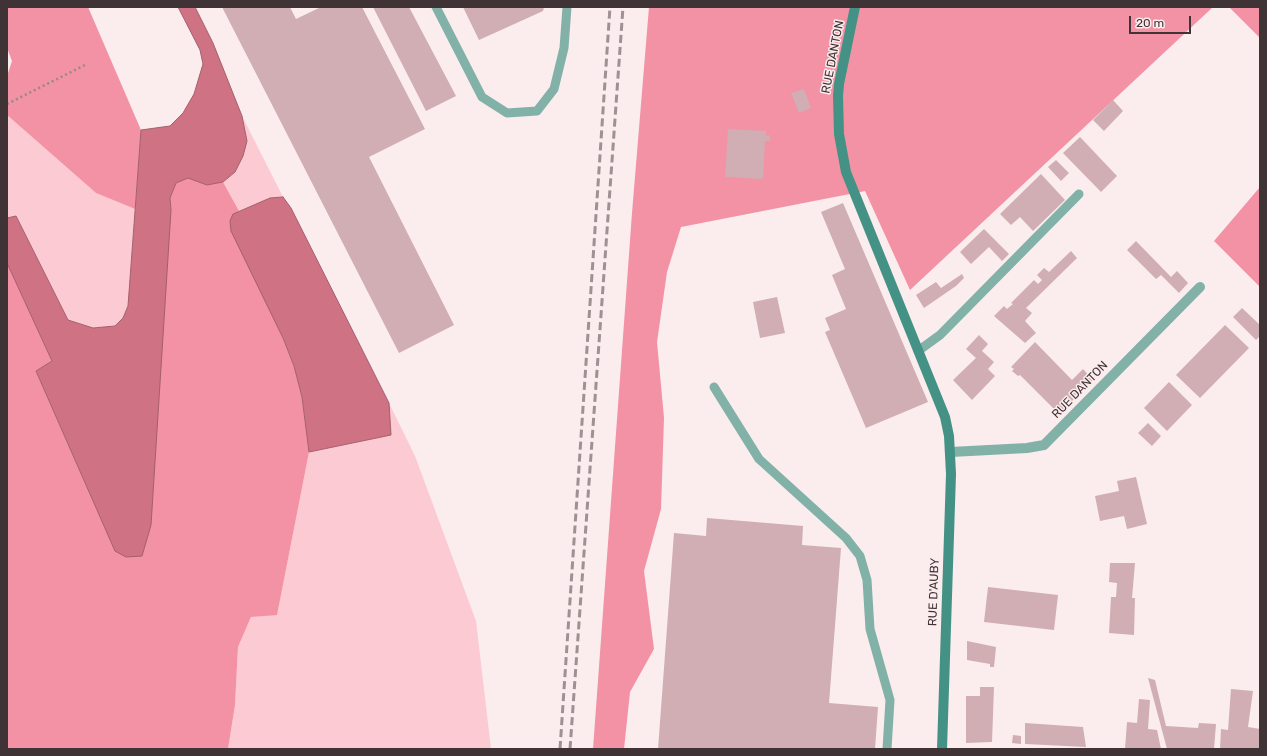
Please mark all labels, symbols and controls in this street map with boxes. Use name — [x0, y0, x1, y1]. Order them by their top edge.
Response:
scale bar — [1131, 8, 1193, 34]
text: 20 m — [1136, 16, 1164, 30]
street label: RUE DANTON — [819, 19, 847, 95]
street label: RUE DANTON — [1049, 358, 1111, 422]
street label: RUE D'AUBY — [926, 558, 942, 626]

